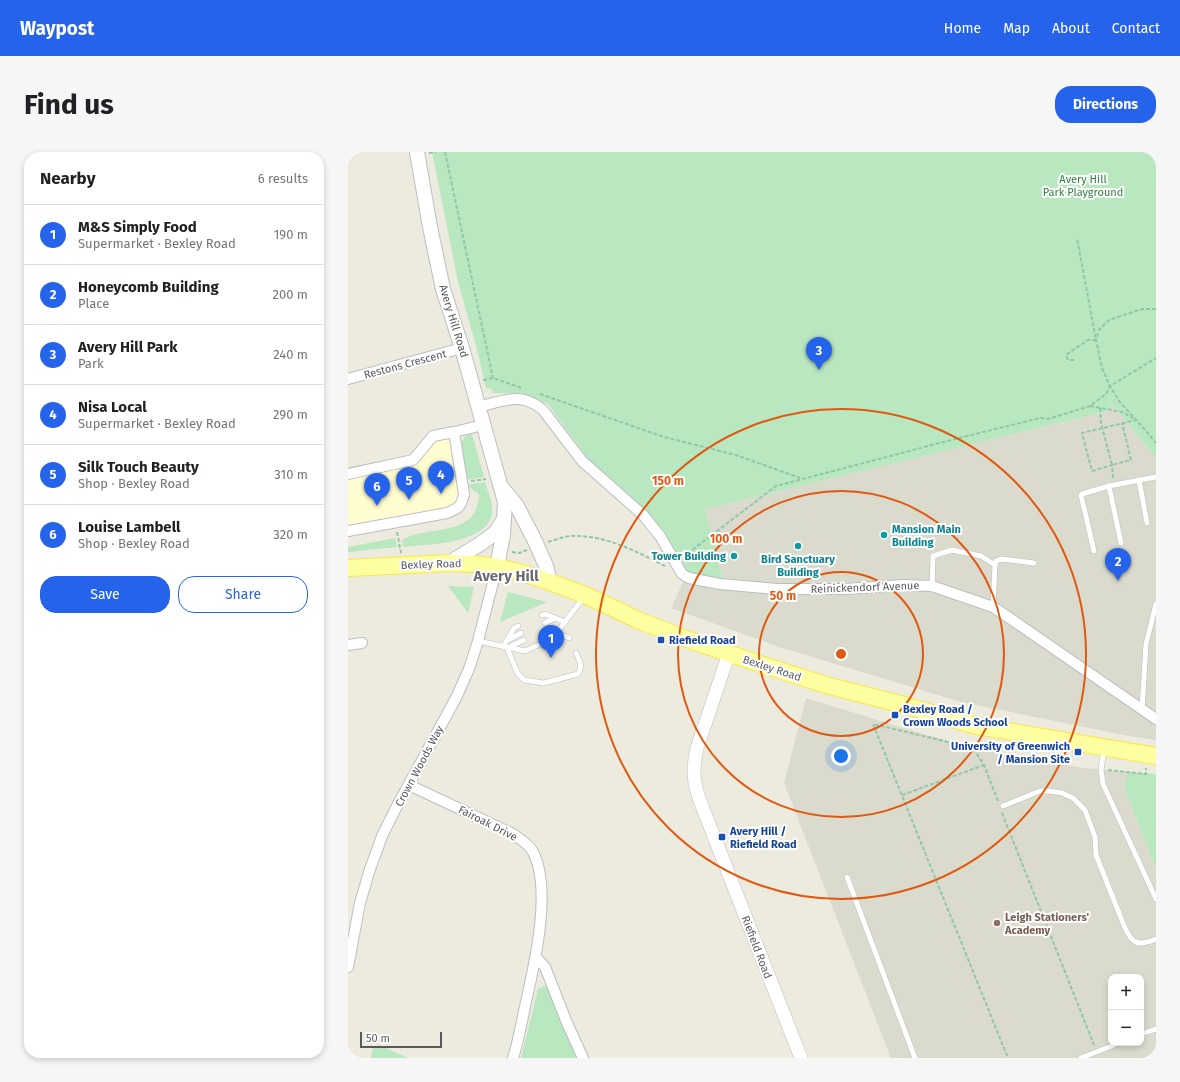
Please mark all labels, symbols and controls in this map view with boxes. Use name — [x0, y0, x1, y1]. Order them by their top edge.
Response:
text: Waypost — [20, 17, 94, 40]
text: Home — [944, 20, 981, 37]
text: Map — [1003, 20, 1030, 37]
text: About — [1052, 20, 1090, 37]
text: Contact — [1112, 20, 1160, 37]
button: Directions — [1055, 86, 1156, 123]
text: Find us — [24, 88, 114, 121]
text: Nearby — [40, 168, 95, 189]
text: 6 results — [258, 171, 308, 186]
park label: Avery Hill Park Playground — [1043, 173, 1123, 199]
text: M&S Simply Food — [78, 218, 197, 236]
text: 1 — [50, 227, 56, 242]
text: 190 m — [274, 227, 308, 242]
text: Supermarket · Bexley Road — [78, 236, 236, 251]
text: Honeycomb Building — [78, 278, 219, 296]
street label: Avery Hill Road — [436, 283, 471, 359]
text: 2 — [50, 287, 56, 302]
text: 200 m — [272, 287, 308, 302]
text: Place — [78, 296, 109, 311]
pin: 3 — [806, 337, 832, 370]
text: Avery Hill Park — [78, 338, 177, 356]
text: 3 — [50, 347, 56, 362]
text: 240 m — [273, 347, 308, 362]
street label: Restons Crescent — [362, 347, 448, 382]
text: Park — [78, 356, 104, 371]
text: Nisa Local — [78, 398, 147, 416]
text: 4 — [49, 407, 57, 422]
text: 290 m — [273, 407, 308, 422]
text: Supermarket · Bexley Road — [78, 416, 236, 431]
text: Silk Touch Beauty — [78, 458, 199, 476]
pin: 4 — [428, 461, 454, 494]
text: 5 — [50, 467, 56, 482]
text: 310 m — [274, 467, 308, 482]
pin: 5 — [396, 467, 422, 500]
pin: 6 — [364, 473, 390, 506]
text: 150 m — [652, 474, 684, 488]
text: Shop · Bexley Road — [78, 476, 190, 491]
text: Louise Lambell — [78, 518, 181, 536]
place label: Mansion Main Building — [892, 523, 961, 549]
text: 6 — [49, 527, 57, 542]
text: 320 m — [273, 527, 308, 542]
marker: Mansion Main Building — [879, 530, 889, 540]
text: 100 m — [710, 532, 742, 546]
text: Shop · Bexley Road — [78, 536, 190, 551]
marker: Bird Sanctuary Building — [793, 541, 803, 551]
pin: 2 — [1105, 548, 1131, 581]
place label: Tower Building — [651, 550, 727, 563]
marker: Tower Building — [729, 551, 739, 561]
place label: Bird Sanctuary Building — [761, 553, 835, 579]
street label: Bexley Road — [400, 557, 462, 572]
district label: Avery Hill — [472, 567, 539, 585]
button: Save — [40, 576, 170, 613]
button: Share — [178, 576, 308, 613]
street label: Reinickendorf Avenue — [810, 579, 920, 596]
text: 50 m — [770, 589, 796, 603]
pin: 1 — [538, 625, 564, 658]
place label: Riefield Road — [669, 634, 736, 647]
marker: Riefield Road — [656, 635, 666, 645]
centre of rings — [834, 647, 848, 661]
street label: Bexley Road — [741, 653, 803, 684]
place label: Bexley Road / Crown Woods School — [903, 703, 1008, 729]
marker: Bexley Road / Crown Woods School — [890, 710, 900, 720]
street label: Crown Woods Way — [393, 723, 447, 809]
place label: University of Greenwich / Mansion Site — [951, 740, 1070, 766]
your location — [831, 746, 851, 766]
marker: University of Greenwich / Mansion Site — [1073, 747, 1083, 757]
street label: Fairoak Drive — [456, 803, 519, 844]
place label: Avery Hill / Riefield Road — [729, 825, 797, 851]
marker: Avery Hill / Riefield Road — [717, 832, 727, 842]
place label: Leigh Stationers' Academy — [1004, 911, 1090, 937]
street label: Riefield Road — [739, 914, 774, 980]
marker: Leigh Stationers' Academy — [992, 918, 1002, 928]
map controls — [1108, 974, 1144, 1046]
button: + — [1108, 974, 1144, 1010]
button: − — [1108, 1010, 1144, 1046]
scale bar — [360, 1030, 442, 1049]
text: 50 m — [366, 1032, 390, 1045]

